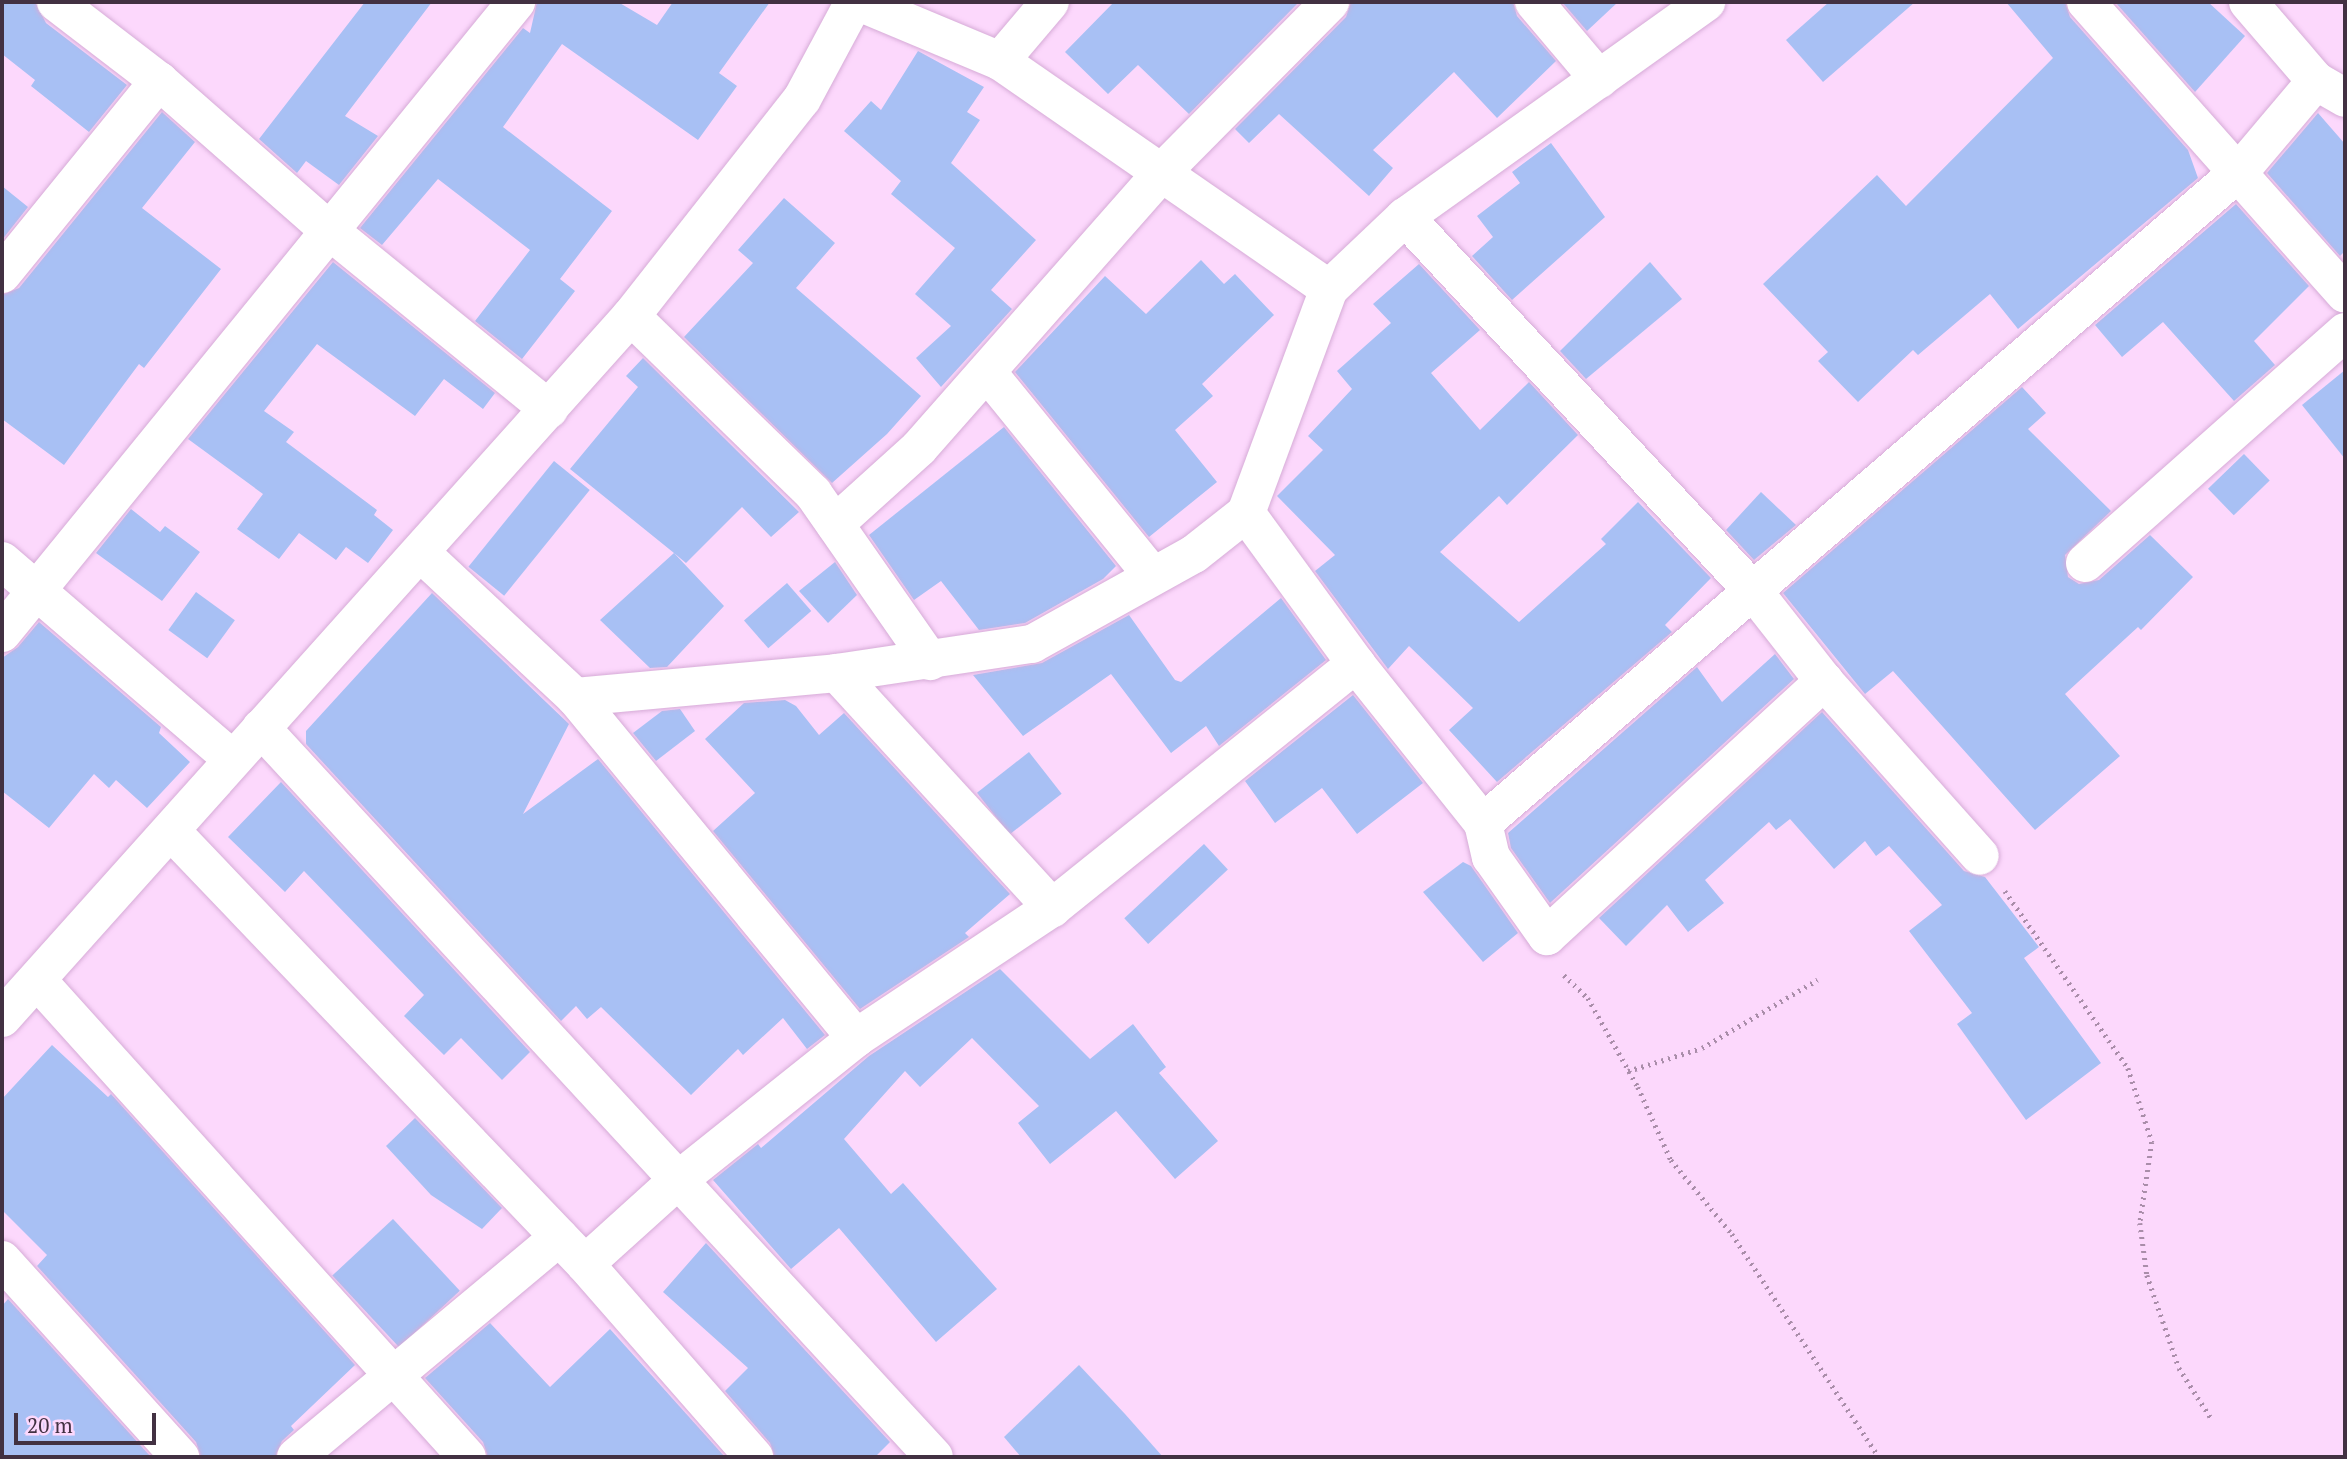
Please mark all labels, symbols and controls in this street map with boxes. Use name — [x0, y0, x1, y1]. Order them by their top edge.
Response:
scale bar — [18, 1400, 159, 1444]
text: 20 m — [27, 1411, 73, 1439]

